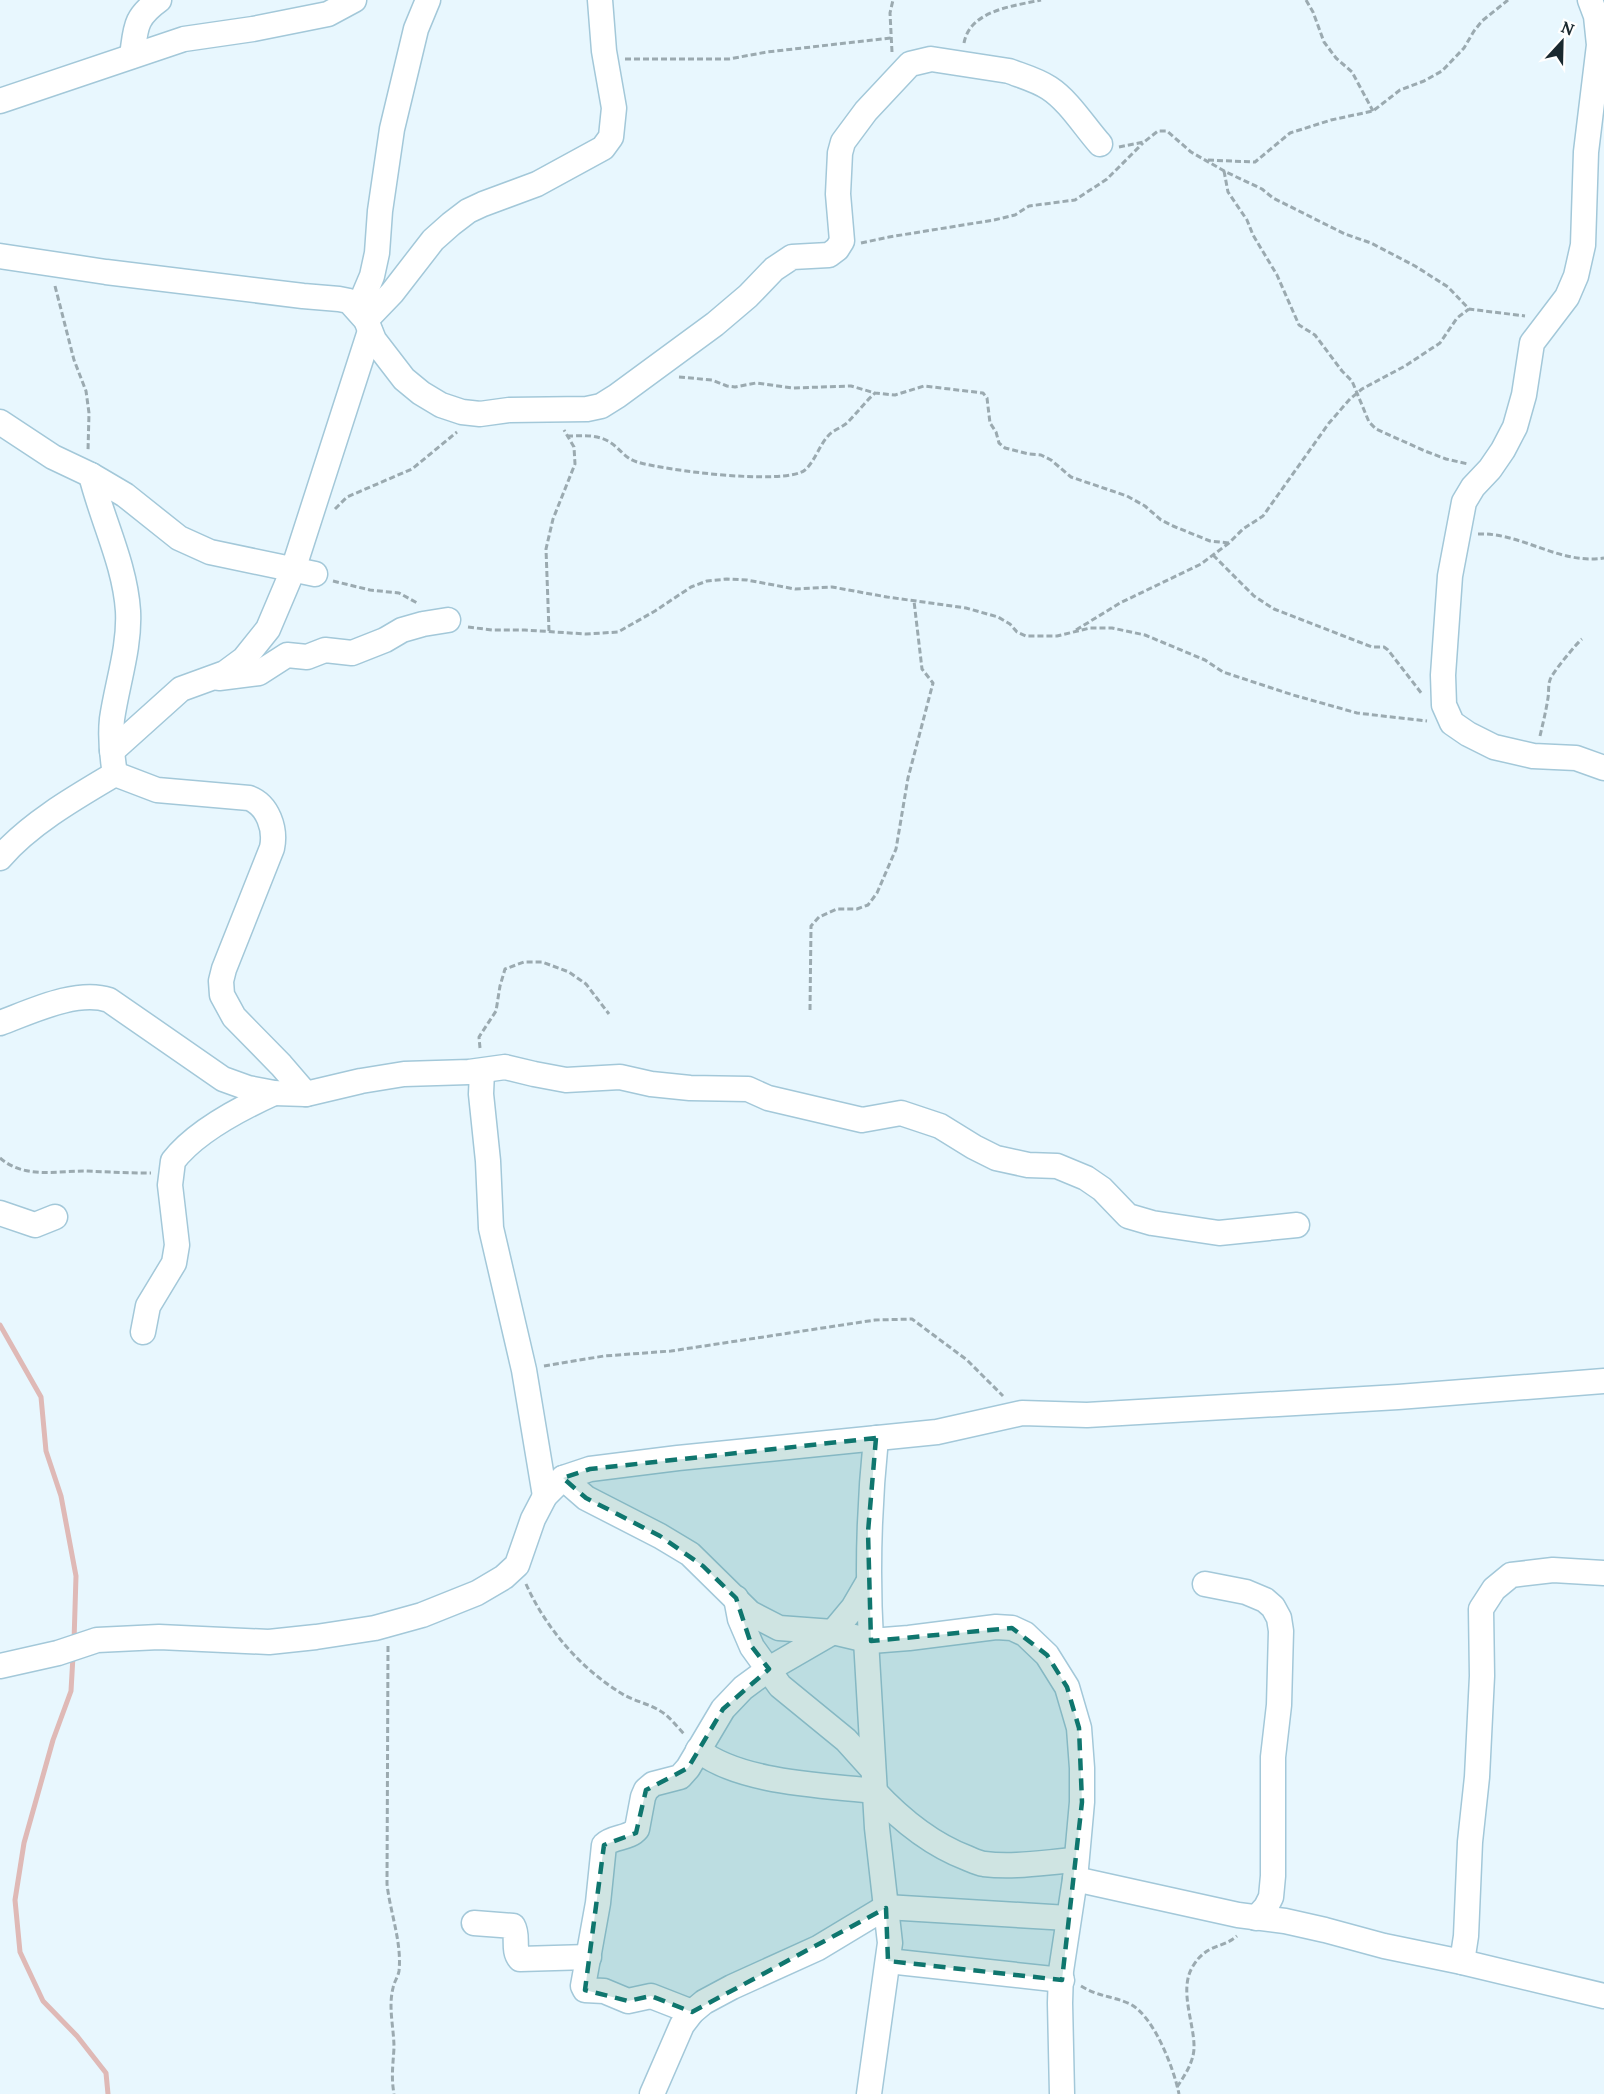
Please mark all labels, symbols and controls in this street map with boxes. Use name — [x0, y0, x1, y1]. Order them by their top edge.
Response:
north arrow — [1532, 12, 1592, 72]
text: N — [1558, 17, 1577, 40]

